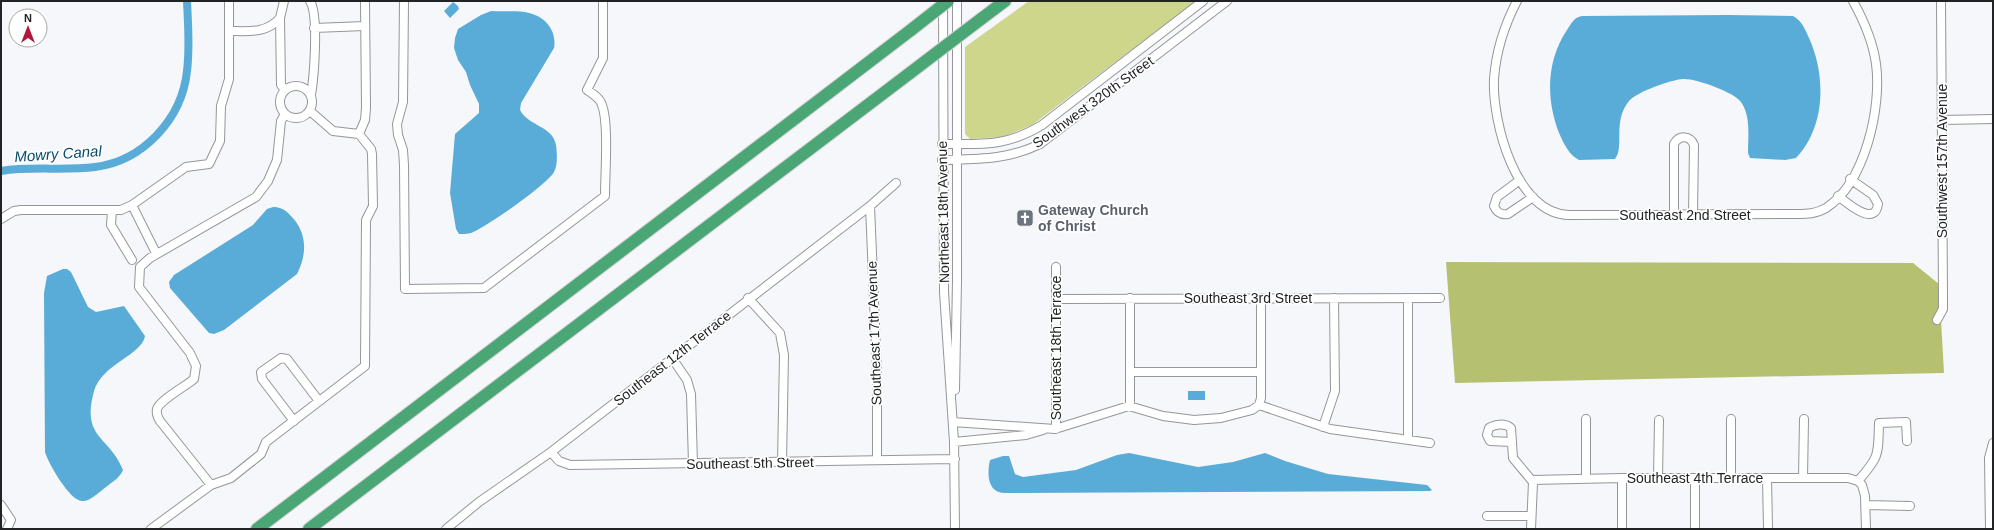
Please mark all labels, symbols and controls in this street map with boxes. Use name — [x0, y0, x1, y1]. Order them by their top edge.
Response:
north arrow — [8, 8, 48, 48]
text: N — [24, 12, 32, 24]
street label: Southwest 320th Street — [1029, 53, 1157, 151]
street label: Southwest 157th Avenue — [1934, 83, 1950, 238]
street label: Northeast 18th Avenue — [934, 141, 952, 283]
water label: Mowry Canal — [14, 142, 103, 165]
place label: Gateway Church of Christ — [1038, 202, 1148, 234]
street label: Southeast 2nd Street — [1619, 207, 1751, 223]
church icon: Gateway Church of Christ — [1015, 208, 1035, 228]
street label: Southeast 17th Avenue — [863, 260, 885, 406]
street label: Southeast 18th Terrace — [1048, 276, 1064, 420]
street label: Southeast 3rd Street — [1184, 290, 1312, 306]
street label: Southeast 12th Terrace — [610, 307, 734, 409]
street label: Southeast 5th Street — [686, 454, 814, 472]
street label: Southeast 4th Terrace — [1627, 470, 1764, 486]

